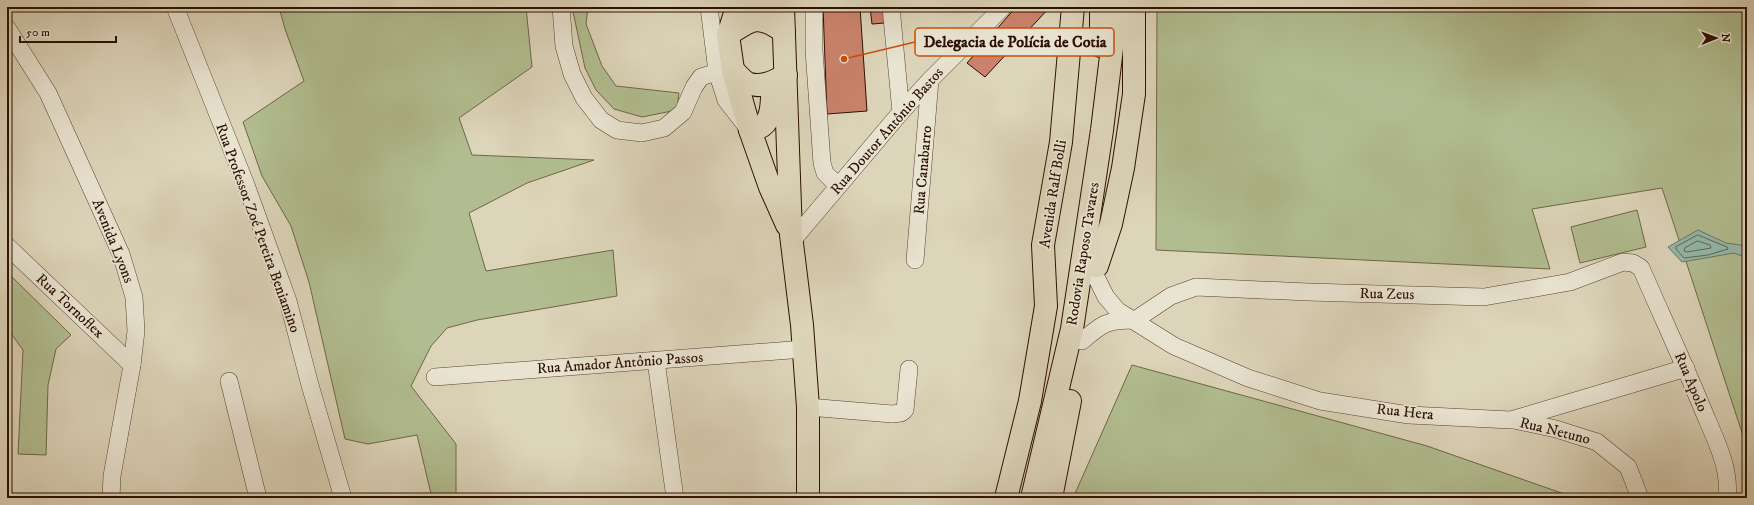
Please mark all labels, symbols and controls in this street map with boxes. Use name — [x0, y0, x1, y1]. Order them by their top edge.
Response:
scale bar — [20, 18, 116, 44]
north arrow — [1696, 18, 1736, 58]
text: 50 m — [26, 25, 50, 40]
callout: Delegacia de Polícia de Cotia — [915, 28, 1114, 56]
text: Delegacia de Polícia de Cotia — [923, 32, 1108, 52]
text: N — [1718, 33, 1732, 42]
street label: Rua Doutor Antônio Bastos — [826, 63, 948, 199]
street label: Rua Professor Zoé Pereira Beniamino — [211, 121, 305, 335]
street label: Rua Canabarro — [910, 125, 936, 215]
street label: Avenida Ralf Bolli — [1035, 138, 1071, 249]
street label: Rodovia Raposo Tavares — [1062, 181, 1104, 327]
street label: Avenida Lyons — [88, 196, 138, 286]
street label: Rua Tornoflex — [32, 270, 109, 343]
street label: Rua Zeus — [1359, 284, 1415, 304]
street label: Rua Amador Antônio Passos — [536, 348, 704, 378]
street label: Rua Apolo — [1670, 349, 1712, 415]
street label: Rua Hera — [1375, 400, 1435, 425]
street label: Rua Netuno — [1518, 413, 1592, 449]

